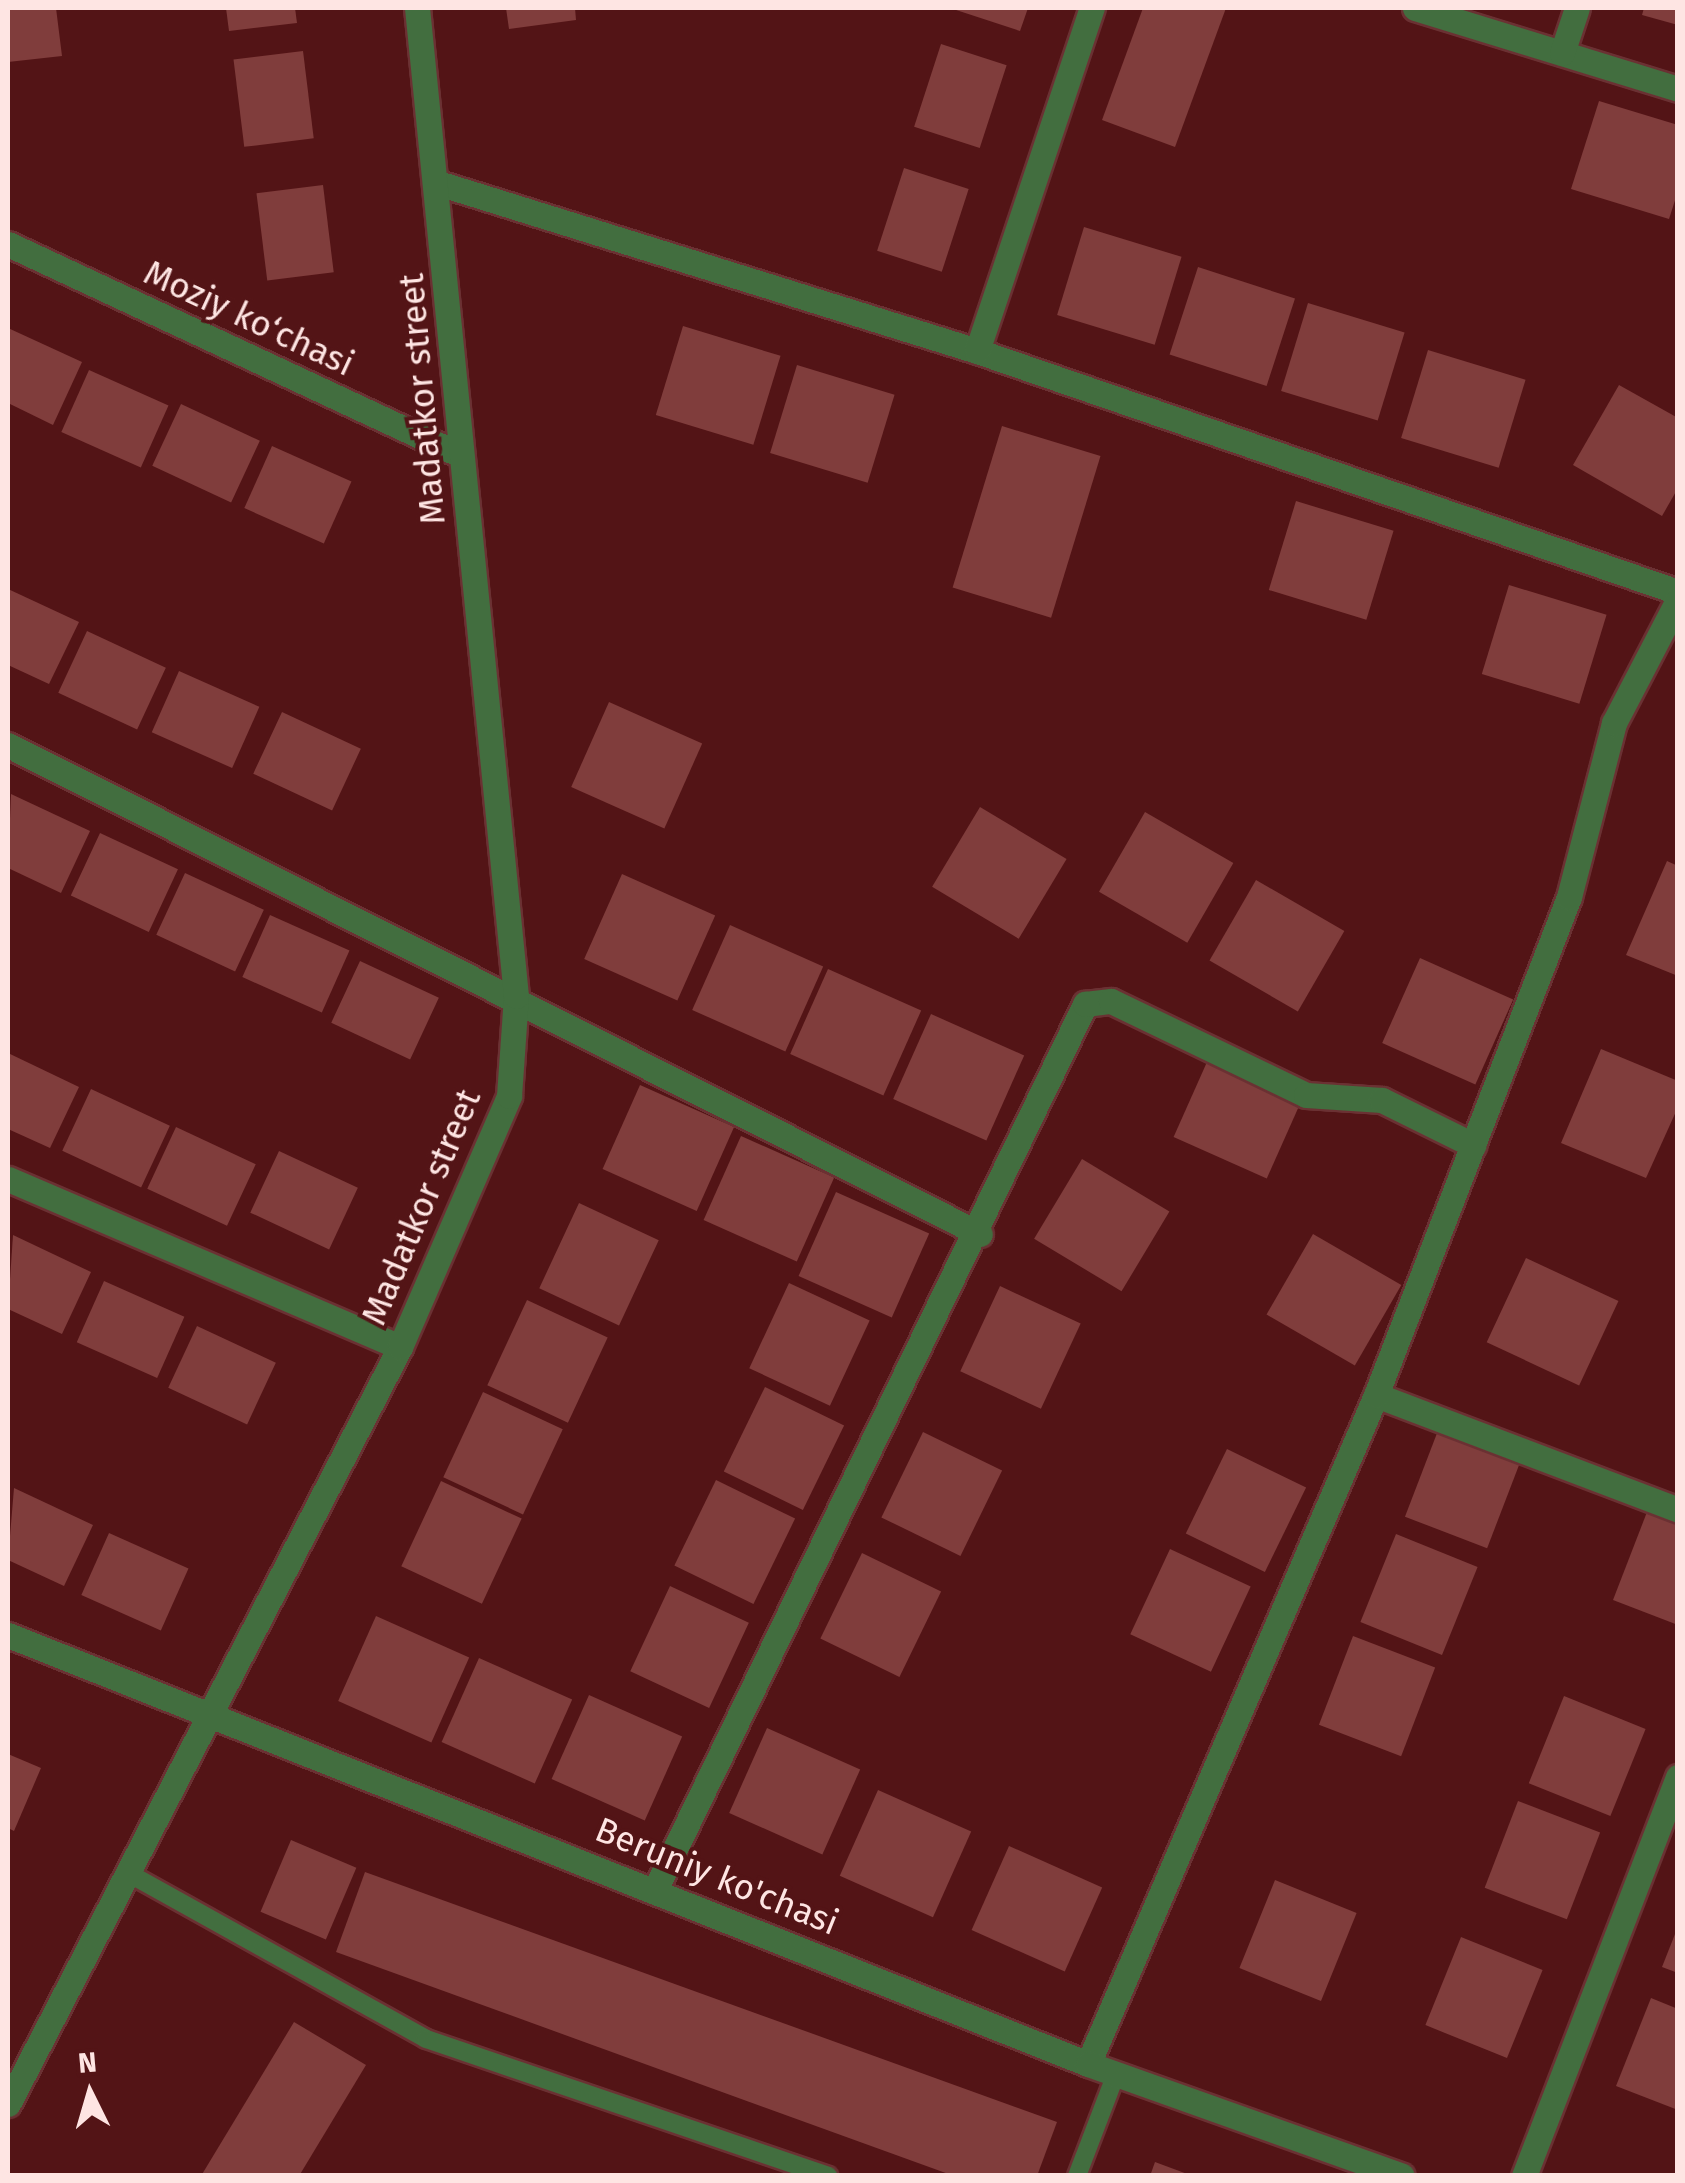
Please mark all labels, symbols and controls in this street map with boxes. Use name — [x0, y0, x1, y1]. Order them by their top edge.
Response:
street label: Moziy ko‘chasi — [137, 251, 361, 385]
street label: Madatkor street — [390, 272, 454, 526]
street label: Madatkor street — [352, 1083, 490, 1331]
street label: Beruniy ko'chasi — [589, 1808, 845, 1944]
north arrow — [40, 2043, 140, 2143]
text: N — [77, 2045, 98, 2080]

